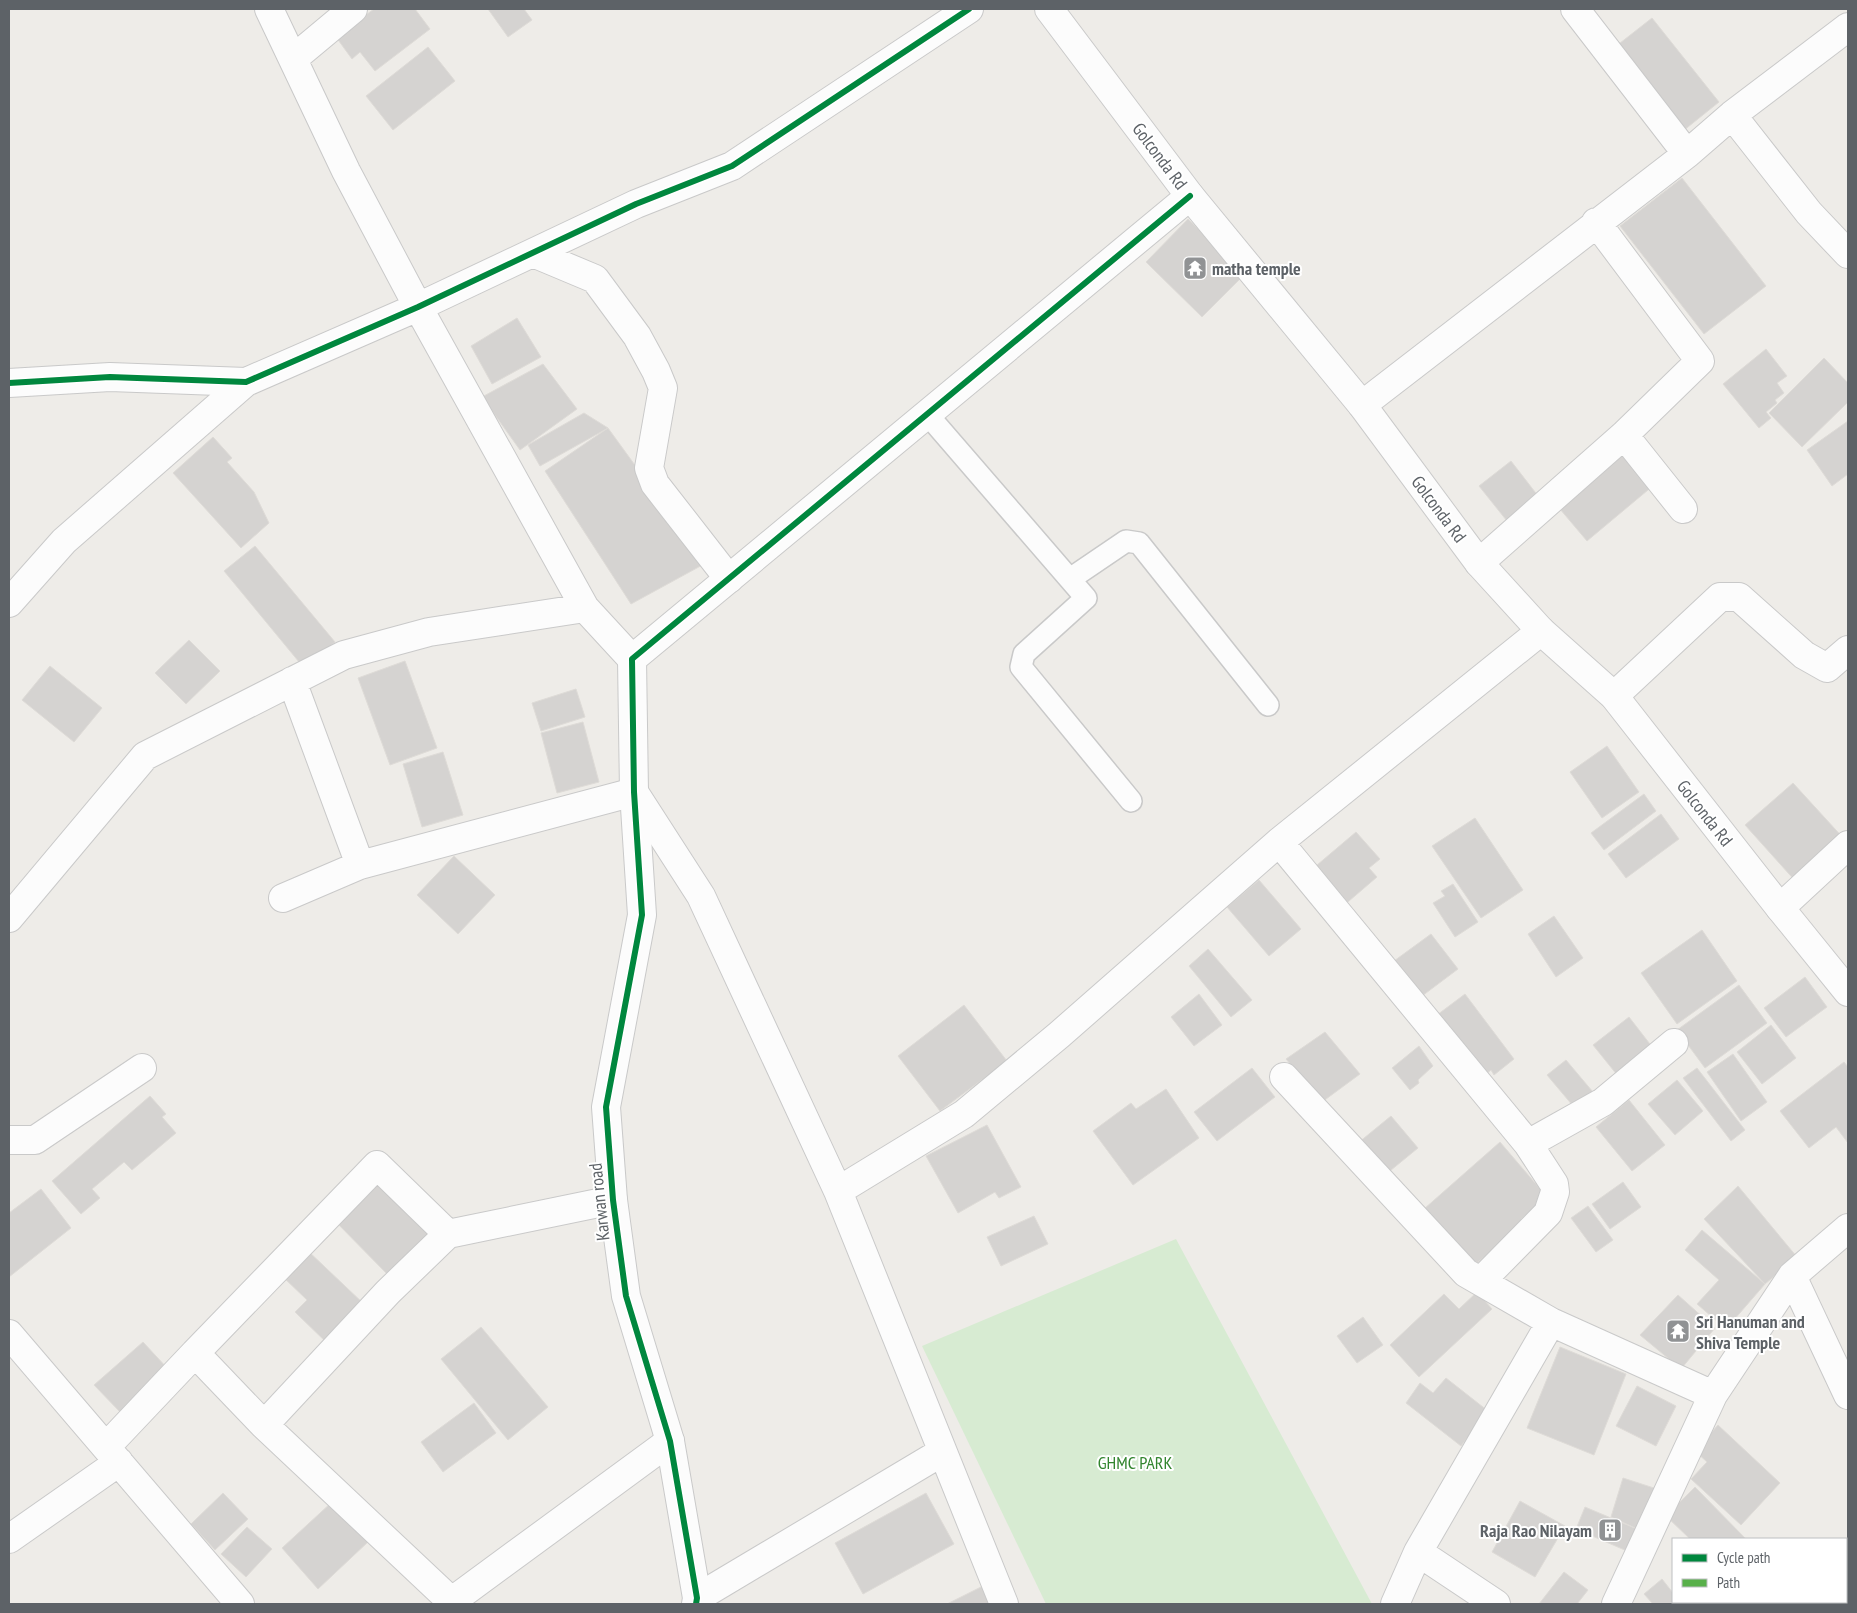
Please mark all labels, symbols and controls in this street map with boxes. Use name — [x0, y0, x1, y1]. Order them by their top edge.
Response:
street label: Golconda Rd — [1127, 118, 1193, 194]
temple icon: matha temple — [1182, 255, 1208, 281]
place label: matha temple — [1212, 257, 1301, 280]
street label: Golconda Rd — [1406, 471, 1472, 547]
street label: Golconda Rd — [1672, 775, 1738, 851]
street label: Karwan road — [583, 1162, 615, 1242]
place label: Sri Hanuman and Shiva Temple — [1696, 1310, 1805, 1354]
temple icon: Sri Hanuman and Shiva Temple — [1665, 1318, 1691, 1344]
park label: GHMC PARK — [1098, 1451, 1172, 1474]
building icon: Raja Rao Nilayam — [1597, 1517, 1623, 1543]
place label: Raja Rao Nilayam — [1480, 1519, 1592, 1542]
legend — [1672, 1538, 1847, 1603]
text: Cycle path — [1717, 1548, 1770, 1567]
text: Path — [1717, 1573, 1740, 1592]

